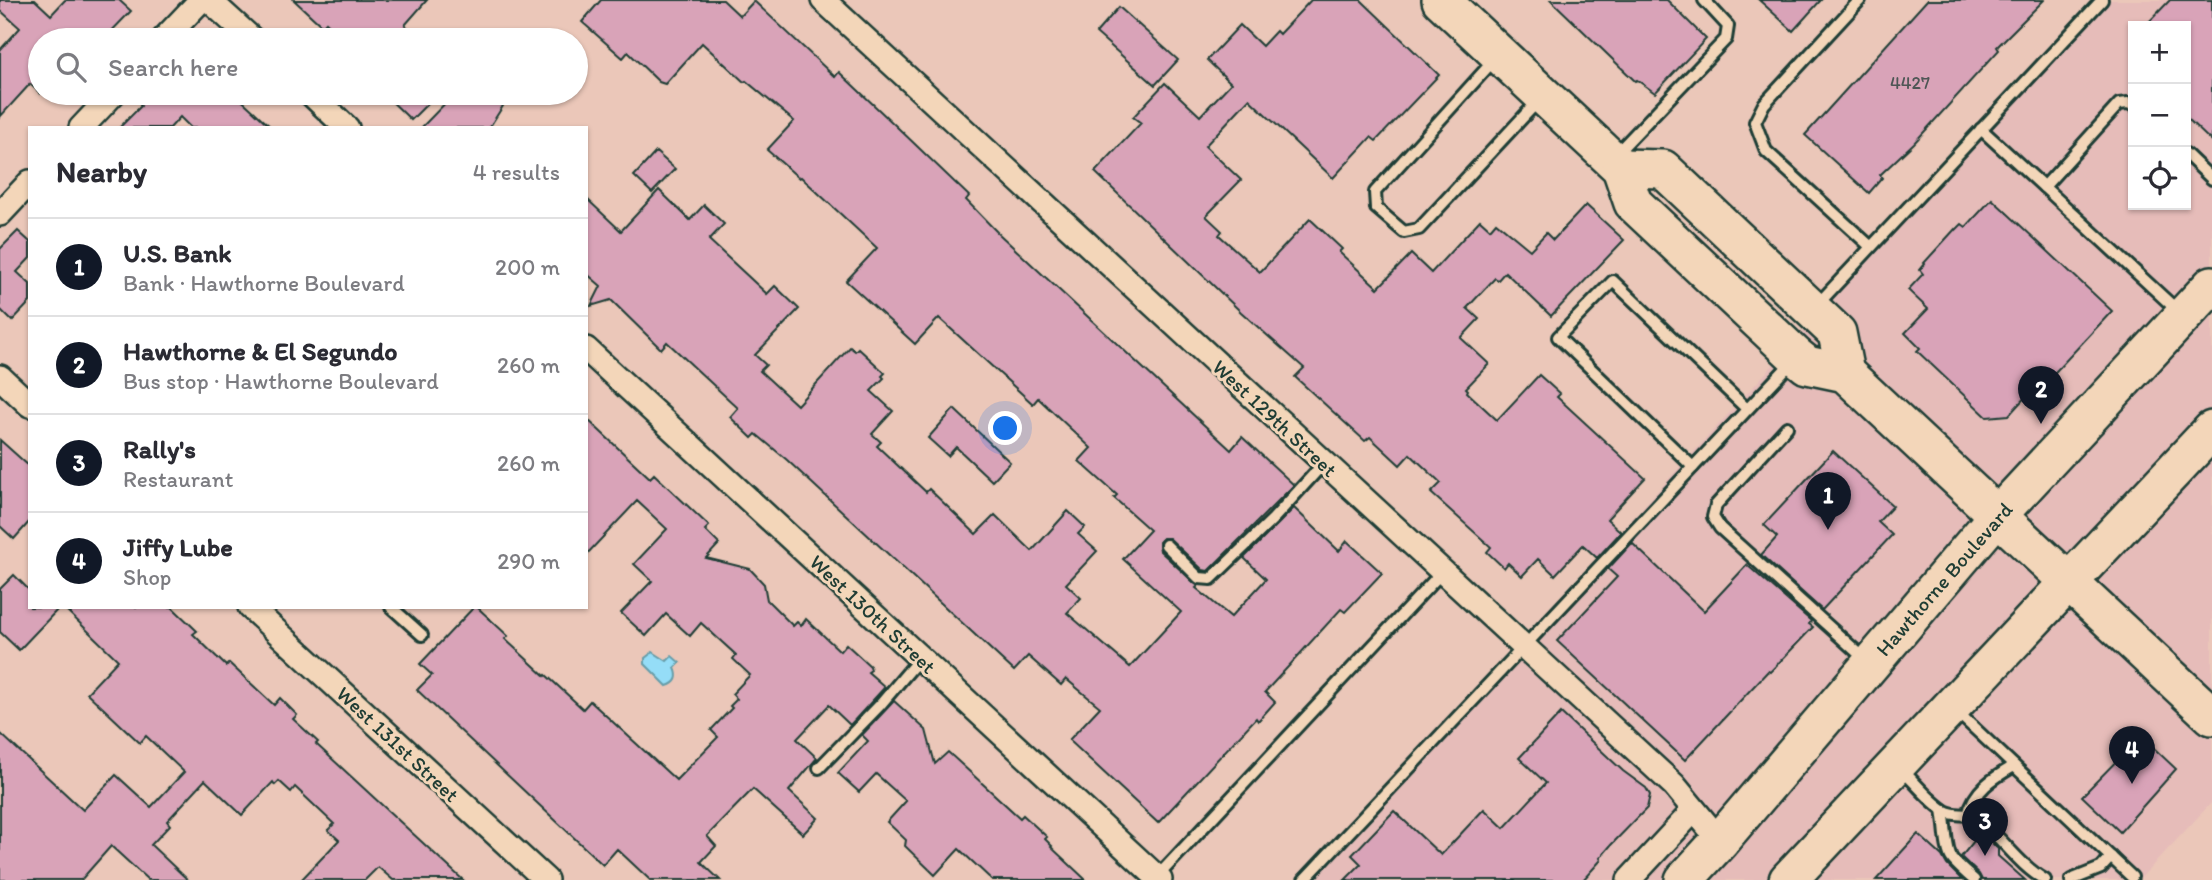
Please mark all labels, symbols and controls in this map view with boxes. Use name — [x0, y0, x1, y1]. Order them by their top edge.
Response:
map controls — [2128, 21, 2191, 210]
button: + — [2128, 21, 2191, 84]
search box — [28, 28, 588, 105]
icon: search — [52, 48, 90, 86]
text: Search here — [108, 51, 238, 83]
house number: 4427 — [1890, 72, 1930, 94]
button: − — [2128, 84, 2191, 147]
button: locate — [2128, 147, 2191, 210]
text: Nearby — [56, 153, 147, 190]
text: 4 results — [473, 158, 560, 186]
text: U.S. Bank — [123, 237, 231, 269]
text: 1 — [74, 253, 84, 281]
text: 200 m — [495, 253, 560, 281]
text: Bank · Hawthorne Boulevard — [123, 269, 405, 297]
text: Hawthorne & El Segundo — [123, 335, 398, 367]
text: 2 — [73, 351, 85, 379]
text: 260 m — [497, 351, 560, 379]
street label: West 129th Street — [1208, 354, 1342, 482]
pin: 2 — [2018, 366, 2064, 424]
text: Bus stop · Hawthorne Boulevard — [123, 367, 439, 395]
your location — [988, 411, 1022, 445]
text: Rally's — [123, 433, 196, 465]
text: 3 — [73, 449, 85, 477]
text: 260 m — [497, 449, 560, 477]
text: Restaurant — [123, 465, 233, 493]
pin: 1 — [1805, 472, 1851, 530]
street label: Hawthorne Boulevard — [1870, 497, 2018, 661]
text: Jiffy Lube — [123, 531, 233, 563]
text: 4 — [72, 547, 86, 575]
text: 290 m — [497, 547, 560, 575]
street label: West 130th Street — [805, 549, 941, 679]
text: Shop — [123, 563, 171, 591]
street label: West 131st Street — [332, 681, 464, 807]
pin: 4 — [2109, 726, 2155, 784]
pin: 3 — [1962, 798, 2008, 856]

